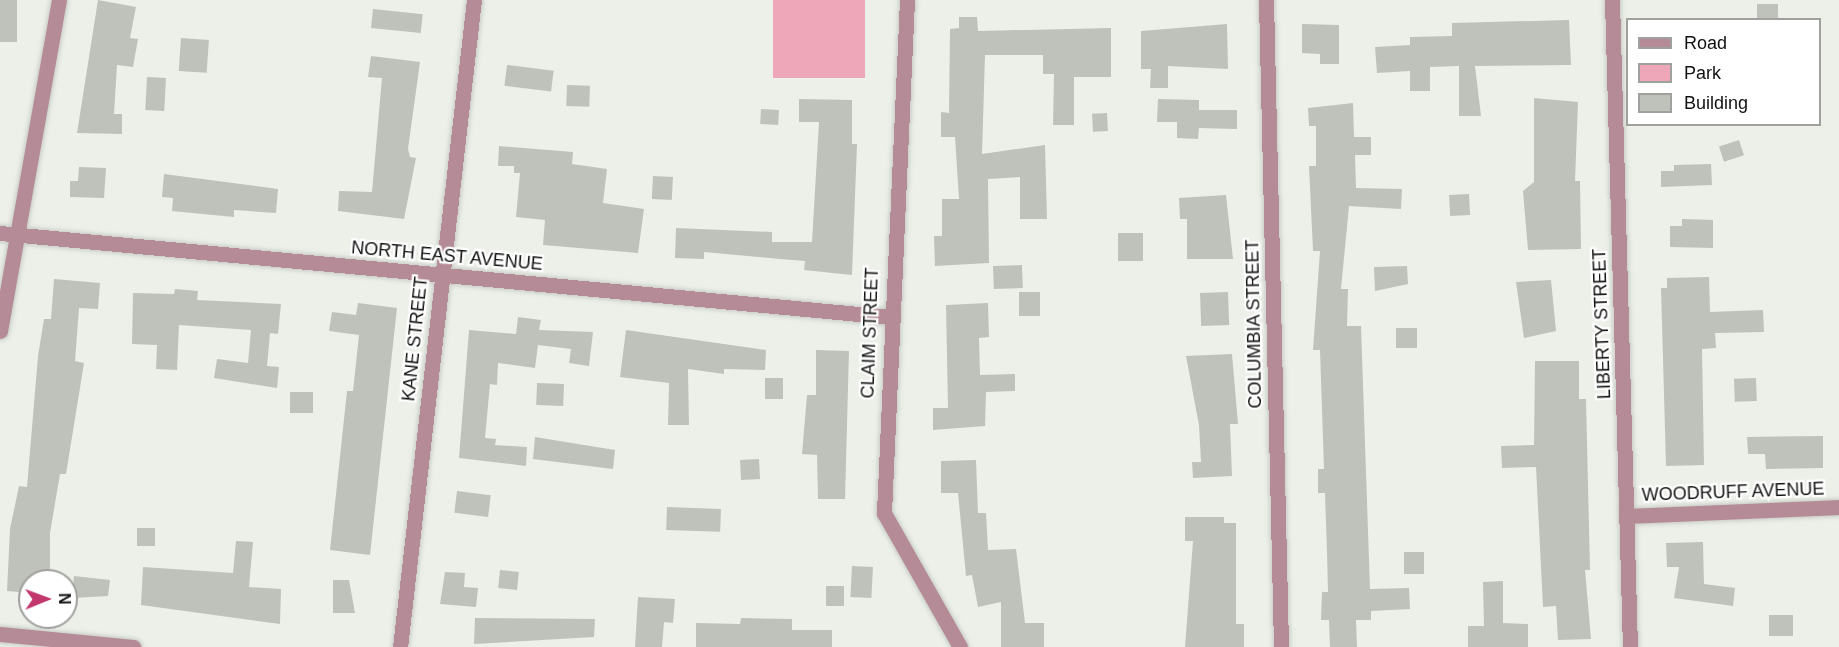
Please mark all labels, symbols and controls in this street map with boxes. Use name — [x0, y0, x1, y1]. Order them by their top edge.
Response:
legend — [1626, 18, 1821, 126]
text: Road — [1684, 33, 1727, 53]
text: Park — [1684, 63, 1721, 83]
text: Building — [1684, 93, 1748, 113]
street label: NORTH EAST AVENUE — [350, 237, 544, 275]
street label: COLUMBIA STREET — [1242, 239, 1266, 409]
street label: LIBERTY STREET — [1589, 248, 1615, 400]
street label: CLAIM STREET — [857, 267, 883, 399]
street label: KANE STREET — [398, 276, 432, 402]
street label: WOODRUFF AVENUE — [1641, 478, 1825, 506]
north arrow — [18, 569, 78, 629]
text: N — [56, 593, 73, 605]

